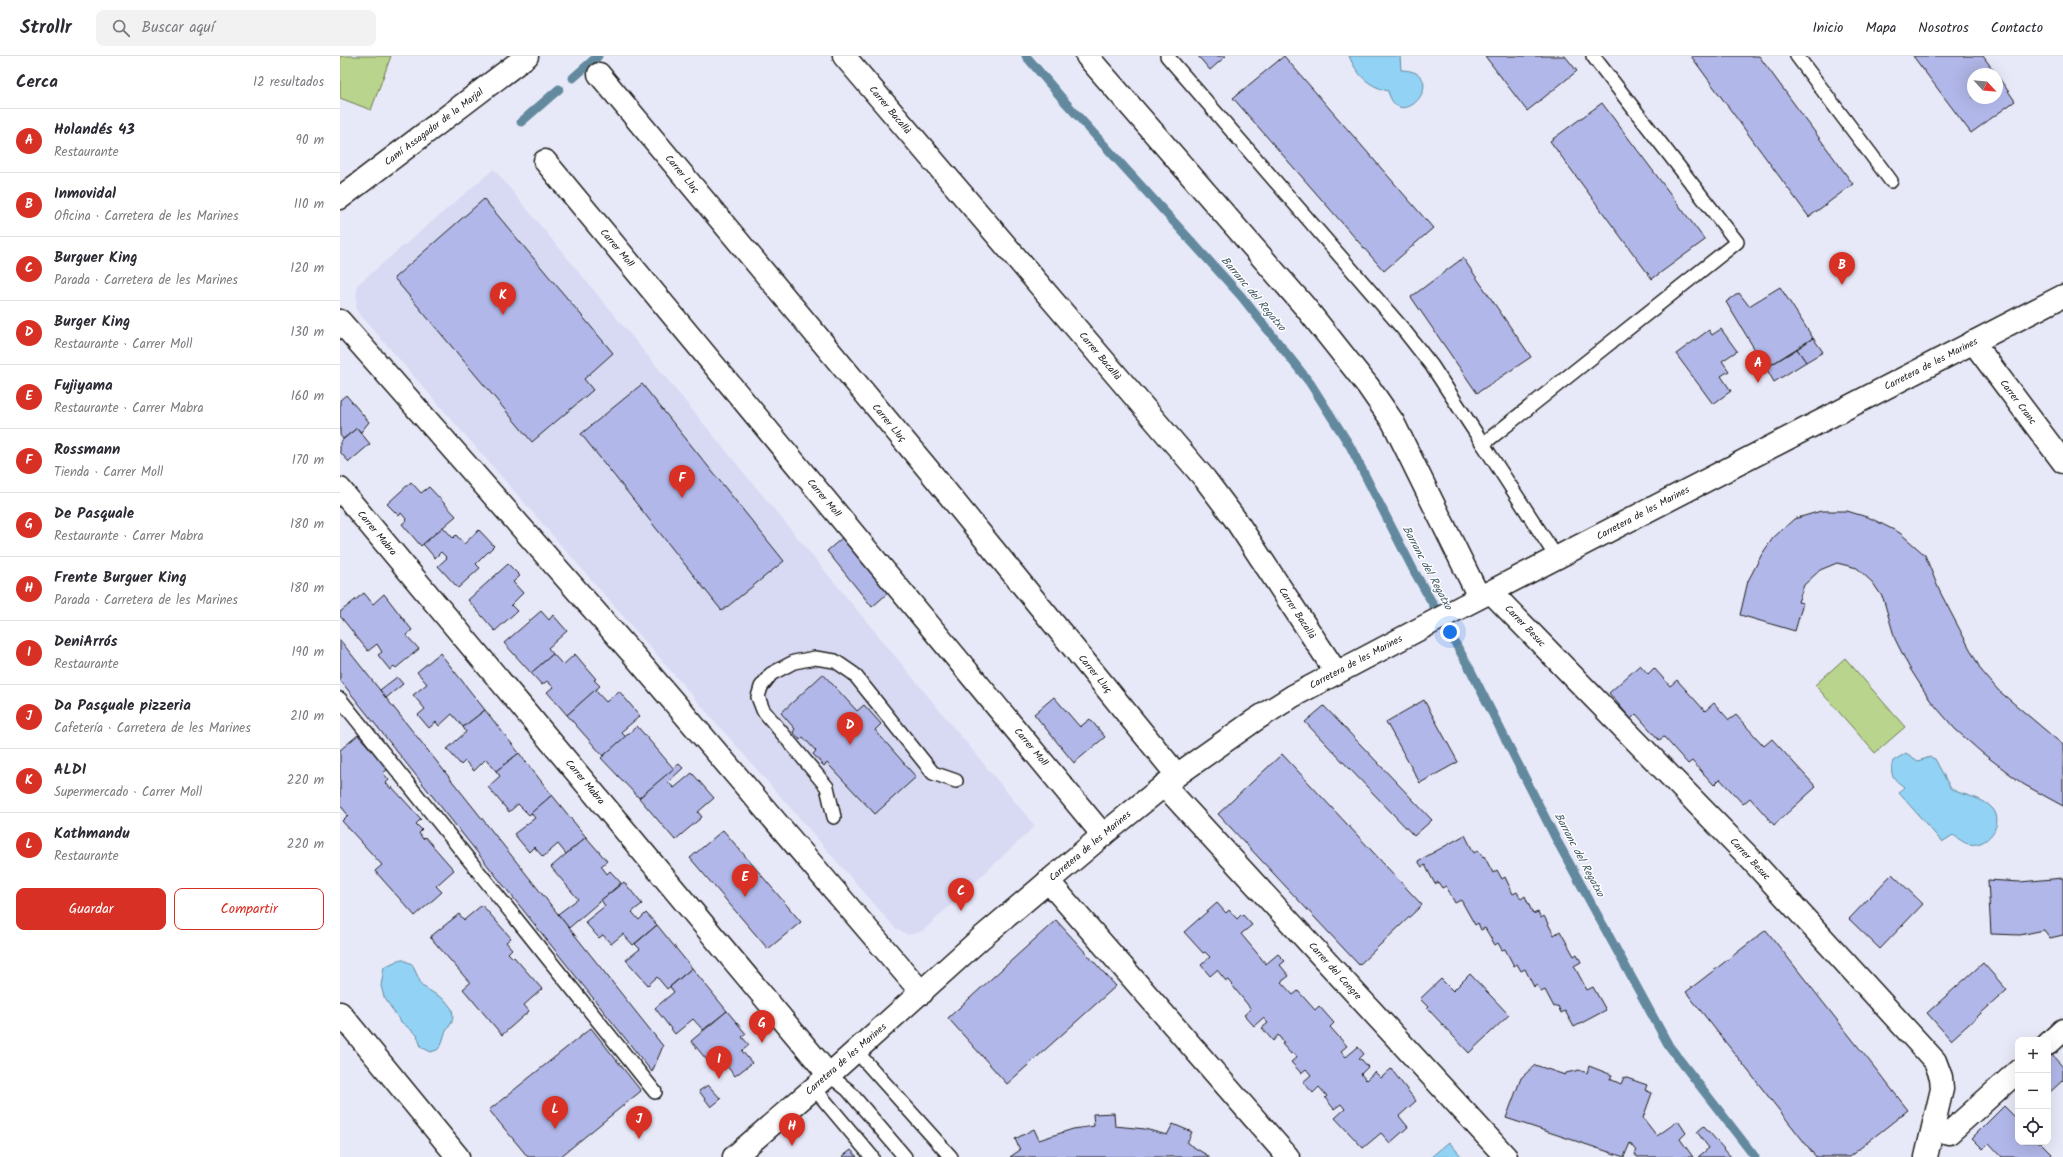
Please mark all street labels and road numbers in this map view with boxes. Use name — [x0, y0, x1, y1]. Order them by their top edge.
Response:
street label: Carrer Bacallà — [865, 82, 915, 138]
street label: Camí Assagador de la Marjal — [381, 84, 487, 170]
street label: Carrer Lluç — [661, 151, 703, 197]
street label: Carrer Moll — [596, 225, 638, 271]
street label: Carrer Bacallà — [1075, 328, 1125, 384]
street label: Carretera de les Marines — [1881, 333, 1981, 395]
street label: Carrer Cranc — [1996, 376, 2041, 428]
street label: Carrer Lluç — [868, 400, 910, 446]
street label: Carrer Moll — [803, 475, 845, 521]
street label: Carretera de les Marines — [1594, 481, 1693, 544]
street label: Carrer Mabra — [353, 507, 401, 559]
street label: Carrer Bacallà — [1274, 584, 1320, 642]
street label: Carrer Besuc — [1501, 601, 1550, 651]
street label: Carretera de les Marines — [1307, 630, 1406, 693]
street label: Carrer Lluç — [1074, 651, 1116, 697]
street label: Carrer Moll — [1010, 724, 1052, 770]
street label: Carrer Mabra — [561, 756, 609, 808]
street label: Carretera de les Marines — [1045, 806, 1135, 885]
street label: Carrer Besuc — [1726, 834, 1774, 884]
street label: Carrer del Congre — [1304, 938, 1366, 1004]
street label: Carretera de les Marines — [802, 1019, 891, 1099]

